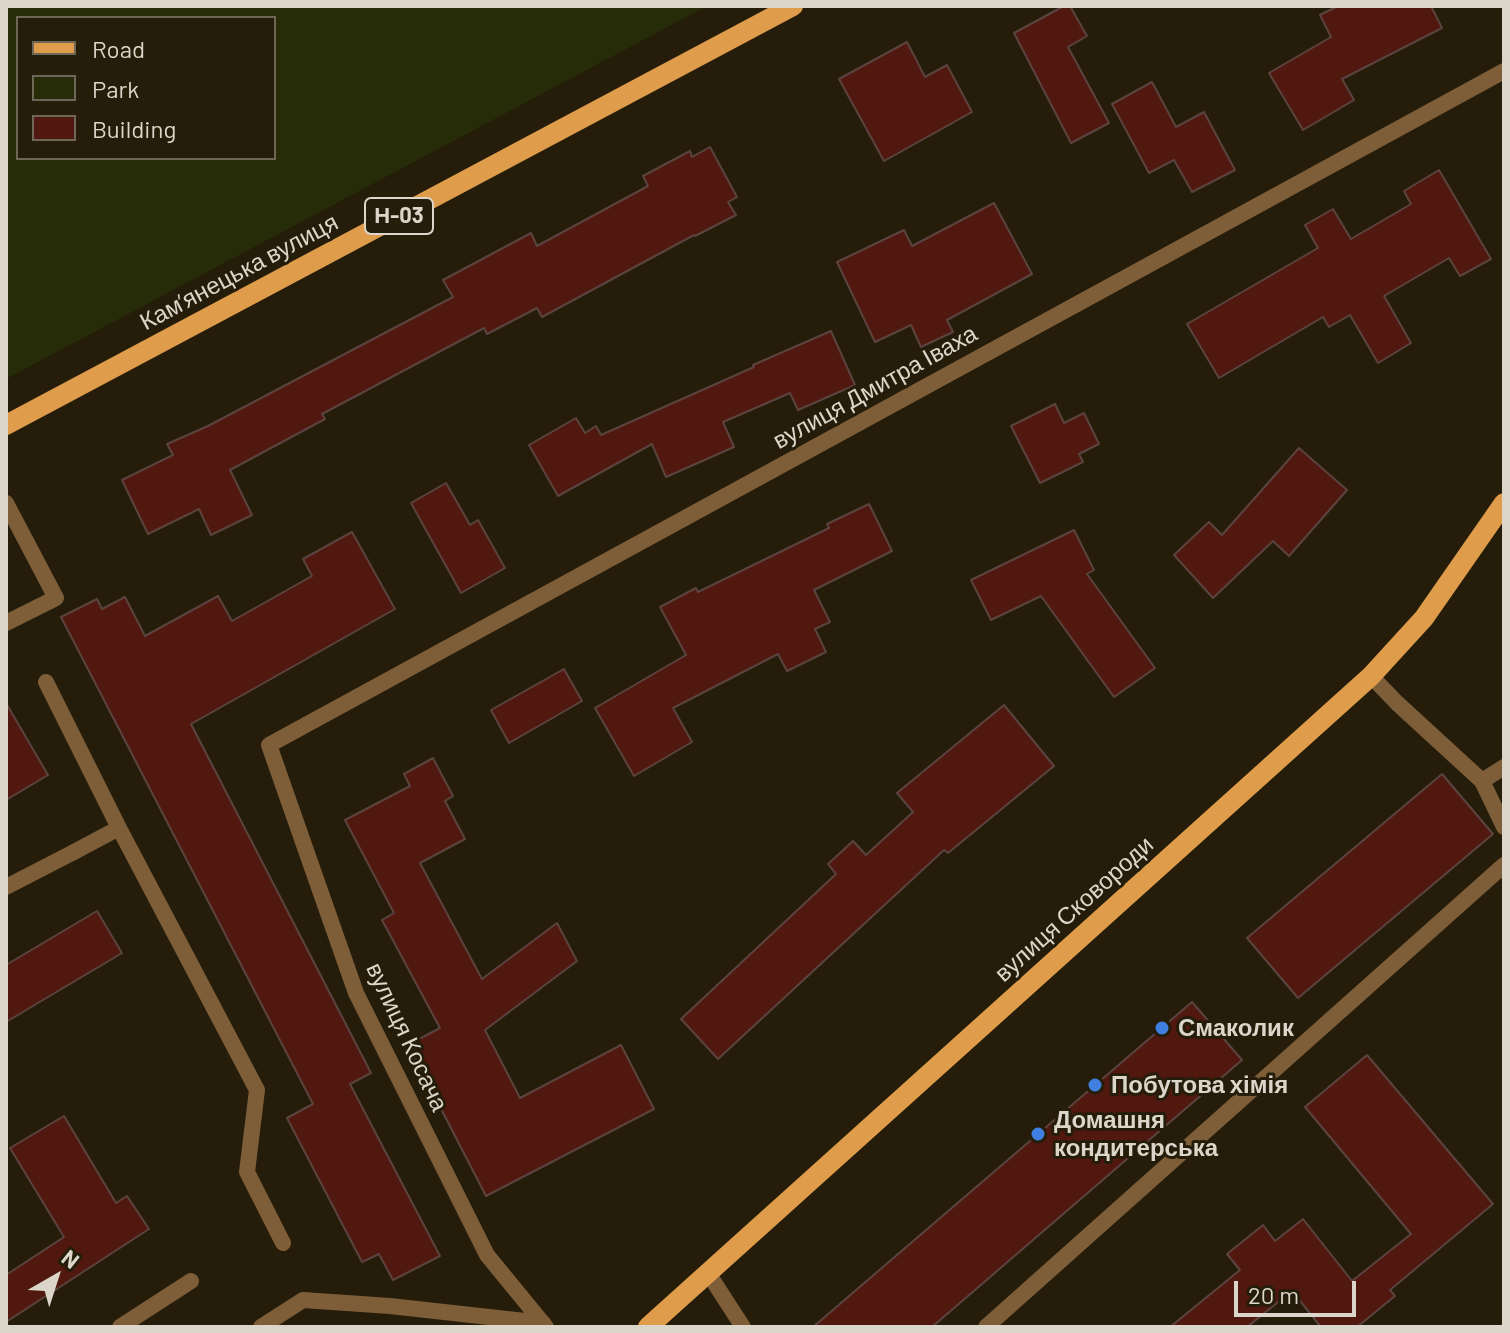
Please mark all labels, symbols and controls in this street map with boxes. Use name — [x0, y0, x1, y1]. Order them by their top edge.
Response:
legend — [16, 16, 276, 160]
text: Road — [92, 34, 145, 63]
text: Park — [92, 74, 139, 103]
text: Building — [92, 114, 176, 143]
road number: Н-03 — [365, 198, 433, 234]
street label: Камʼянецька вулиця — [135, 208, 343, 336]
street label: вулиця Дмитра Іваха — [768, 319, 982, 455]
street label: вулиця Сковороди — [989, 830, 1159, 988]
street label: вулиця Косача — [360, 958, 454, 1116]
place label: Смаколик — [1178, 1014, 1294, 1042]
marker: Смаколик — [1153, 1019, 1171, 1037]
place label: Побутова хімія — [1111, 1071, 1288, 1099]
marker: Побутова хімія — [1086, 1076, 1104, 1094]
place label: Домашня кондитерська — [1054, 1106, 1218, 1162]
marker: Домашня кондитерська — [1029, 1125, 1047, 1143]
north arrow — [16, 1237, 96, 1317]
text: N — [57, 1244, 85, 1273]
scale bar — [1238, 1265, 1360, 1315]
text: 20 m — [1248, 1280, 1299, 1309]

